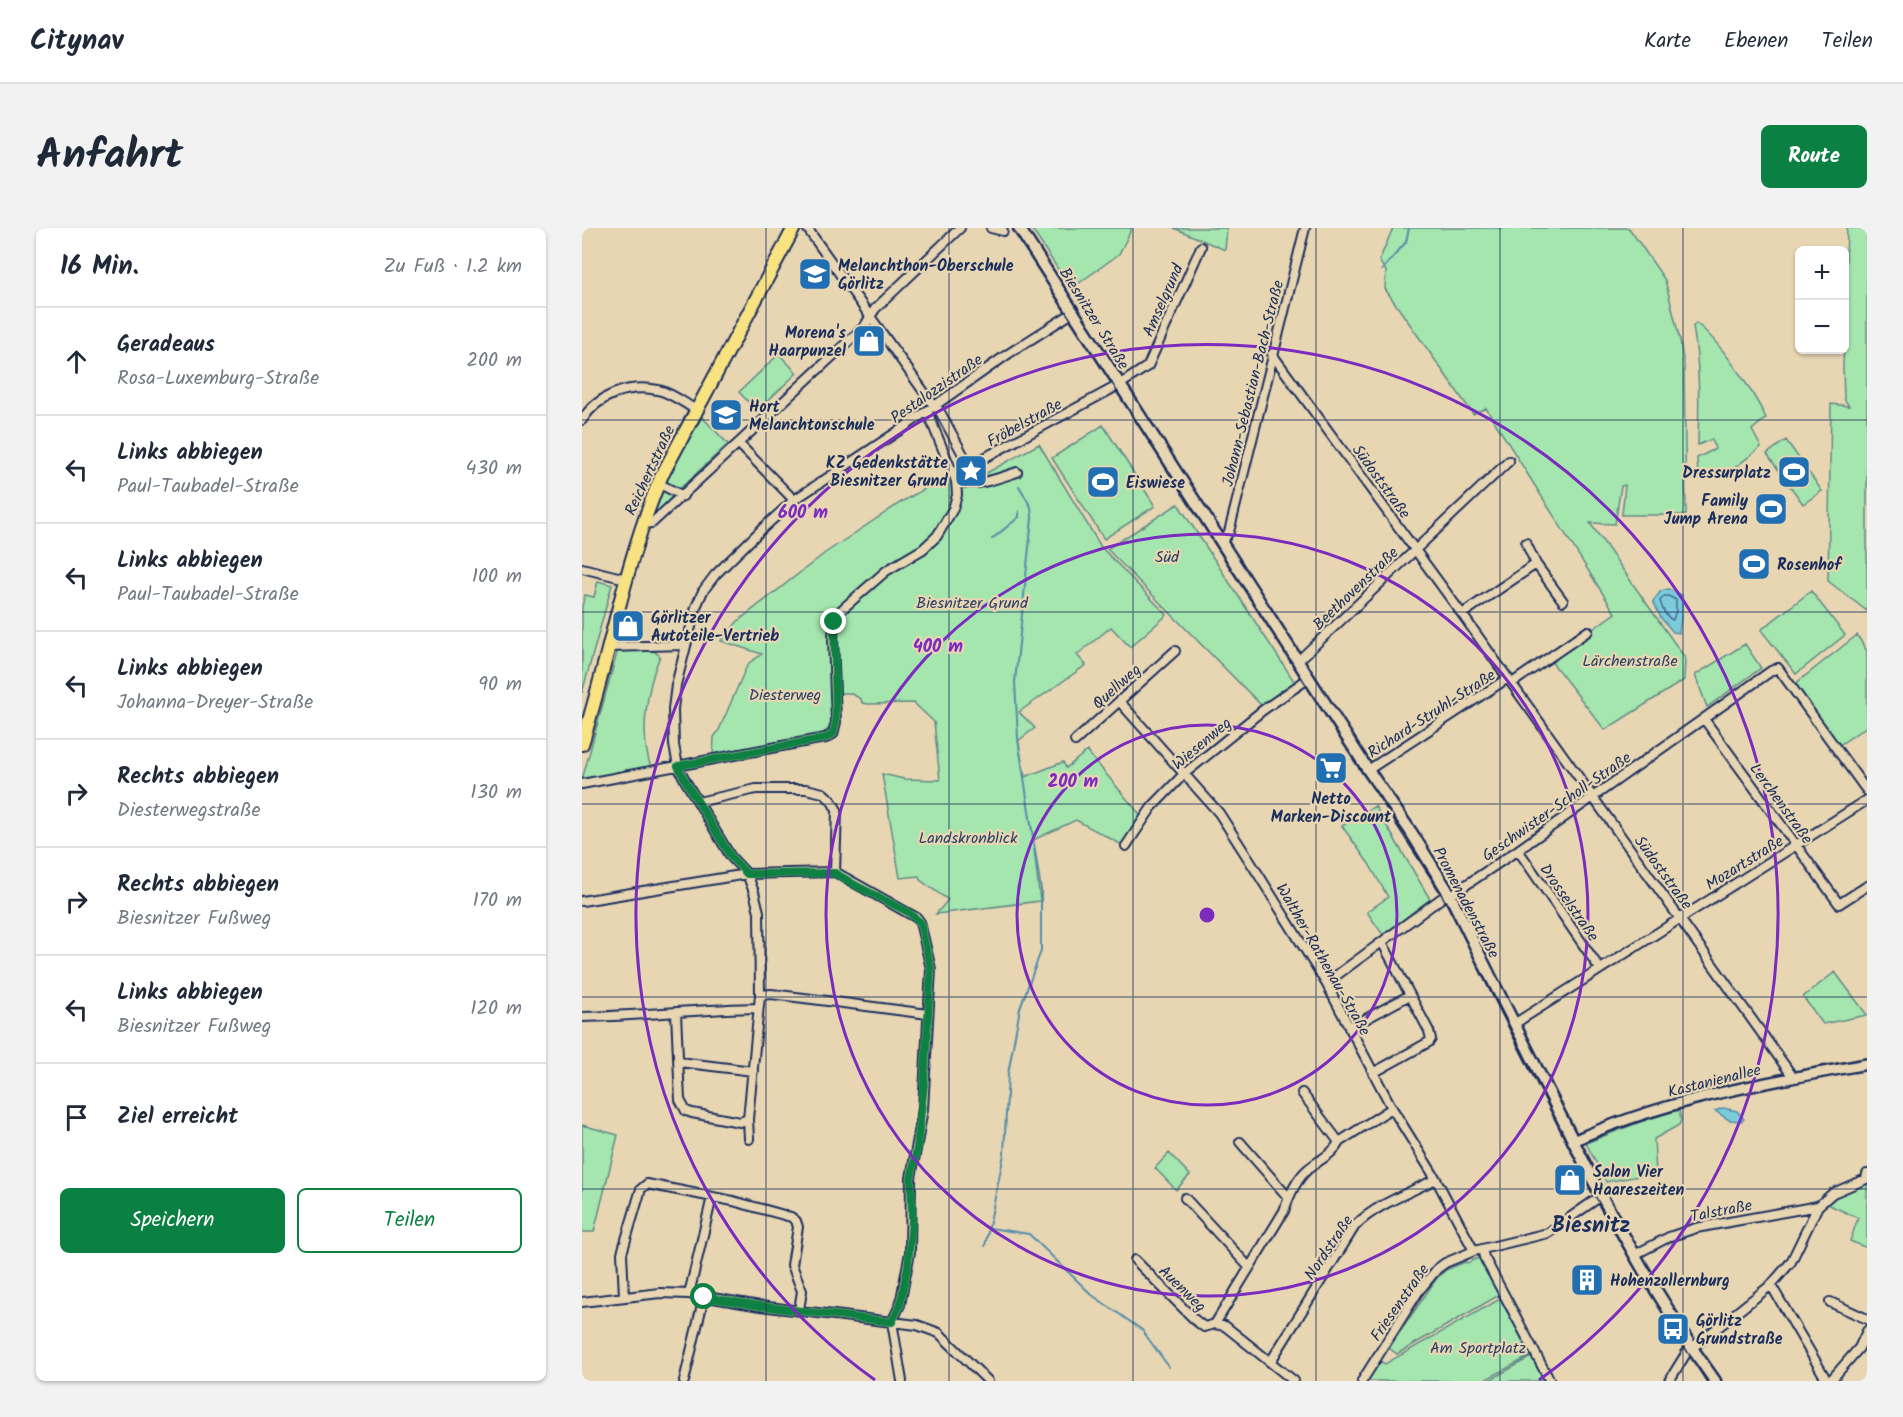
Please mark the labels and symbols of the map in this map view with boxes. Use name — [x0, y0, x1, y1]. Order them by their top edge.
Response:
place label: Melanchthon-Oberschule Görlitz — [838, 254, 1014, 297]
school or university icon: Melanchthon-Oberschule Görlitz — [797, 256, 833, 292]
street label: Amselgrund — [1136, 259, 1191, 341]
street label: Biesnitzer Straße — [1052, 263, 1135, 375]
street label: Johann-Sebastian-Bach-Straße — [1216, 278, 1291, 489]
place label: Morena's Haarpunzel — [768, 321, 847, 364]
shop icon: Morena's Haarpunzel — [851, 323, 887, 359]
street label: Pestalozzistraße — [886, 348, 988, 430]
street label: Fröbelstraße — [982, 392, 1067, 454]
place label: Hort Melanchtonschule — [749, 395, 875, 438]
school or university icon: Hort Melanchtonschule — [708, 397, 744, 433]
street label: Reichertstraße — [619, 421, 682, 520]
street label: Südoststraße — [1345, 439, 1416, 524]
place label: KZ Gedenkstätte Biesnitzer Grund — [826, 451, 948, 494]
place icon: KZ Gedenkstätte Biesnitzer Grund — [953, 453, 989, 489]
sports icon: Dressurplatz — [1776, 454, 1812, 490]
place label: Dressurplatz — [1682, 461, 1771, 486]
sports icon: Eiswiese — [1085, 464, 1121, 500]
place label: Eiswiese — [1126, 471, 1185, 496]
place label: Family Jump Arena — [1664, 489, 1749, 532]
sports icon: Family Jump Arena — [1753, 491, 1789, 527]
text: 600 m — [778, 499, 828, 528]
street label: Beethovenstraße — [1307, 541, 1405, 637]
park label: Süd — [1155, 545, 1180, 570]
sports icon: Rosenhof — [1736, 546, 1772, 582]
place label: Rosenhof — [1777, 553, 1843, 578]
park label: Biesnitzer Grund — [916, 591, 1029, 616]
place label: Görlitzer Autoteile-Vertrieb — [651, 606, 779, 649]
shop icon: Görlitzer Autoteile-Vertrieb — [610, 608, 646, 644]
route end — [820, 608, 846, 634]
text: 400 m — [913, 633, 963, 662]
park label: Lärchenstraße — [1582, 649, 1678, 674]
street label: Quellweg — [1087, 658, 1147, 716]
street label: Richard-Struhl-Straße — [1363, 663, 1501, 765]
park label: Diesterweg — [749, 683, 821, 708]
street label: Wiesenweg — [1166, 712, 1237, 777]
street label: Geschwister-Scholl-Straße — [1477, 746, 1637, 868]
supermarket icon: Netto Marken-Discount — [1313, 750, 1349, 786]
street label: Lerchenstraße — [1743, 758, 1819, 850]
text: 200 m — [1048, 768, 1099, 797]
place label: Netto Marken-Discount — [1271, 787, 1392, 830]
park label: Landskronblick — [919, 826, 1018, 851]
street label: Mozartstraße — [1701, 829, 1789, 897]
street label: Südoststraße — [1627, 830, 1698, 915]
street label: Promenadenstraße — [1426, 842, 1506, 963]
street label: Drosselstraße — [1533, 859, 1605, 947]
street label: Walther-Rathenau-Straße — [1269, 879, 1377, 1041]
centre of rings — [1197, 905, 1217, 925]
street label: Kastanienallee — [1665, 1058, 1764, 1105]
place label: Salon Vier Haareszeiten — [1593, 1160, 1684, 1203]
shop icon: Salon Vier Haareszeiten — [1552, 1162, 1588, 1198]
street label: Talstraße — [1688, 1193, 1754, 1230]
district label: Biesnitz — [1552, 1209, 1630, 1244]
street label: Nordstraße — [1298, 1210, 1360, 1285]
street label: Friesenstraße — [1364, 1259, 1436, 1347]
street label: Auenweg — [1152, 1260, 1212, 1318]
building icon: Hohenzollernburg — [1569, 1262, 1605, 1298]
place label: Hohenzollernburg — [1610, 1269, 1730, 1294]
route start — [690, 1283, 716, 1309]
place label: Görlitz Grundstraße — [1696, 1309, 1783, 1352]
bus stop icon: Görlitz Grundstraße — [1655, 1311, 1691, 1347]
park label: Am Sportplatz — [1430, 1336, 1526, 1361]

